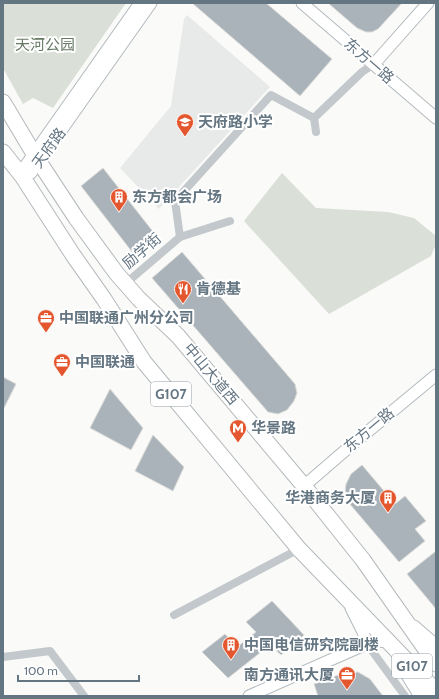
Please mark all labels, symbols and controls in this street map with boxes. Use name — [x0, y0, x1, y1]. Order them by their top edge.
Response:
street label: 东方一路 — [340, 35, 398, 87]
park label: 天河公园 — [15, 36, 75, 54]
school or university icon: 天府路小学 — [175, 112, 195, 137]
place label: 天府路小学 — [198, 113, 273, 131]
street label: 天府路 — [28, 125, 70, 171]
building icon: 东方都会广场 — [109, 187, 129, 212]
place label: 东方都会广场 — [132, 188, 222, 206]
street label: 励学街 — [119, 229, 165, 273]
restaurant icon: 肯德基 — [173, 279, 193, 304]
place label: 肯德基 — [196, 280, 241, 298]
office icon: 中国联通广州分公司 — [36, 308, 56, 333]
place label: 中国联通广州分公司 — [59, 309, 194, 327]
street label: 中山大道西 — [180, 339, 242, 409]
office icon: 中国联通 — [52, 352, 72, 377]
place label: 中国联通 — [75, 353, 135, 371]
road number: G107 — [151, 382, 191, 406]
street label: 东方一路 — [340, 404, 398, 456]
metro station icon: 华景路 — [228, 418, 248, 443]
place label: 华景路 — [251, 419, 296, 437]
building icon: 华港商务大厦 — [378, 488, 398, 513]
place label: 华港商务大厦 — [285, 489, 375, 507]
building icon: 中国电信研究院副楼 — [221, 635, 241, 660]
place label: 中国电信研究院副楼 — [244, 636, 379, 654]
road number: G107 — [392, 654, 432, 678]
scale bar — [18, 657, 139, 683]
text: 100 m — [24, 663, 58, 678]
office icon: 南方通讯大厦 — [337, 665, 357, 690]
place label: 南方通讯大厦 — [244, 666, 334, 684]

